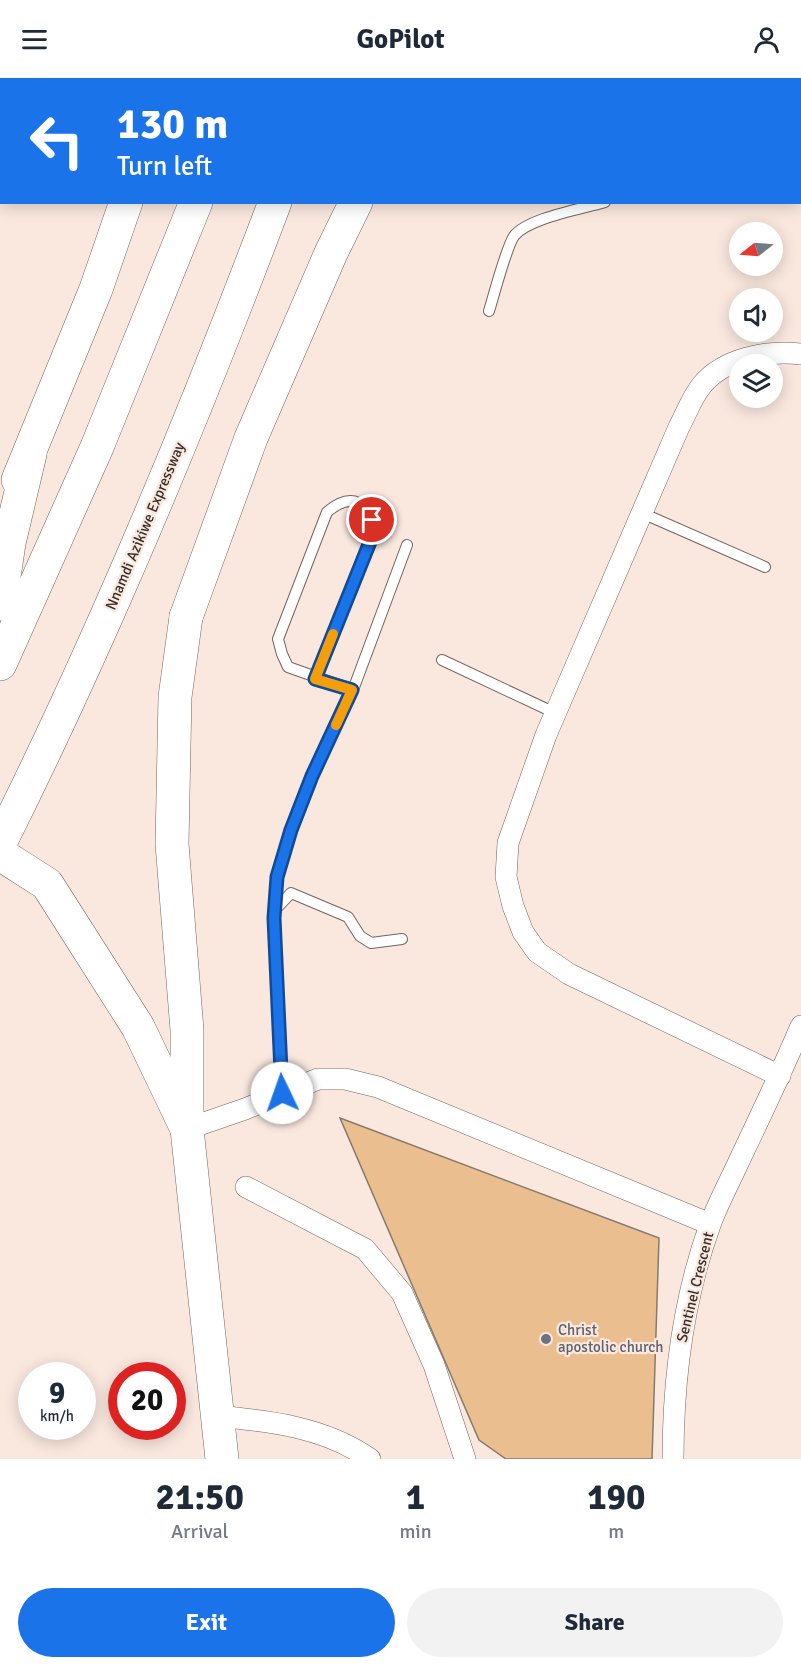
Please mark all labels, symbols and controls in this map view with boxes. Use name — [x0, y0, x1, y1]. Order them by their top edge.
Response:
icon: menu — [18, 23, 51, 56]
text: GoPilot — [356, 23, 445, 56]
icon: person — [750, 23, 783, 56]
text: 130 m — [117, 99, 228, 150]
icon: left — [18, 102, 96, 180]
text: Turn left — [117, 150, 212, 183]
north arrow — [729, 222, 783, 276]
map controls — [729, 222, 783, 408]
button: sound — [729, 288, 783, 342]
button: layers — [729, 354, 783, 408]
street label: Nnamdi Azikiwe Expressway — [102, 440, 188, 612]
pin — [346, 494, 397, 545]
icon: arrive — [355, 503, 388, 536]
position arrow — [250, 1061, 314, 1125]
street label: Sentinel Crescent — [673, 1230, 717, 1344]
place label: Christ apostolic church — [558, 1321, 664, 1356]
marker: Christ apostolic church — [539, 1332, 553, 1346]
speed limit sign: 20 — [108, 1362, 186, 1440]
text: 9 — [49, 1375, 65, 1412]
text: km/h — [40, 1407, 74, 1425]
text: 21:50 — [156, 1475, 244, 1520]
text: 1 — [406, 1475, 425, 1520]
text: 190 — [587, 1475, 645, 1520]
text: Arrival — [171, 1519, 228, 1544]
text: min — [399, 1519, 432, 1544]
text: m — [608, 1519, 624, 1544]
button: Exit — [18, 1588, 395, 1657]
button: Share — [407, 1588, 783, 1657]

